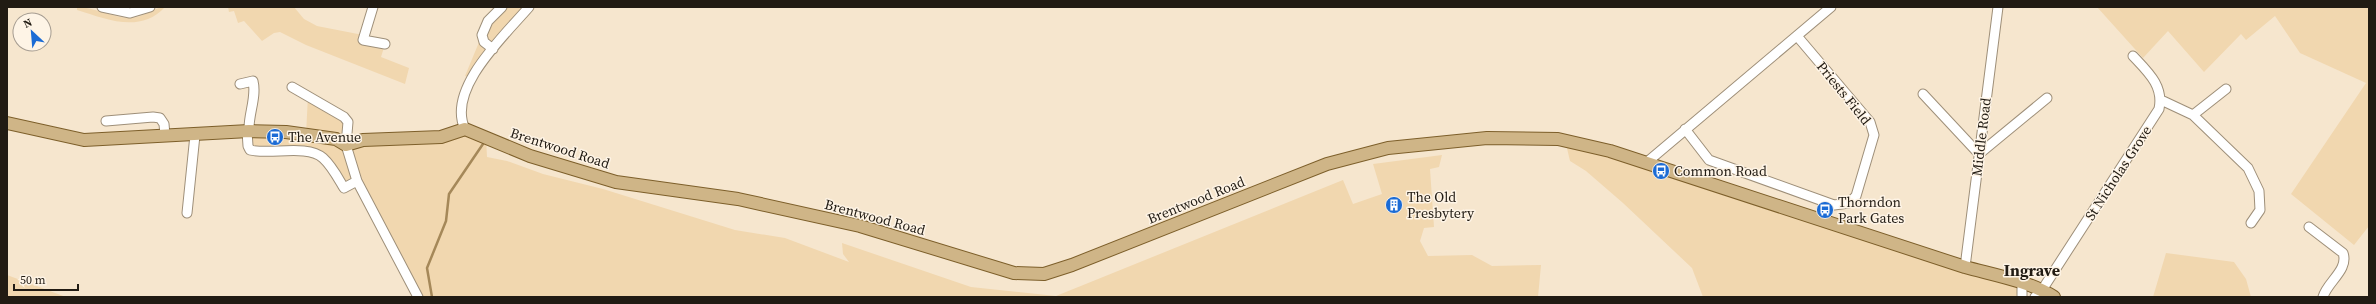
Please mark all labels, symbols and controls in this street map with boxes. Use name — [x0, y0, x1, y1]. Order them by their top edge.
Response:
north arrow — [12, 12, 52, 52]
text: N — [21, 15, 35, 32]
street label: Priests Field — [1812, 57, 1876, 129]
street label: Middle Road — [1966, 97, 1996, 177]
street label: Brentwood Road — [508, 122, 612, 174]
street label: St Nicholas Grove — [2080, 122, 2156, 224]
bus stop icon: The Avenue — [265, 127, 285, 147]
place label: The Avenue — [288, 127, 361, 147]
bus stop icon: Common Road — [1651, 161, 1671, 181]
place label: Common Road — [1674, 161, 1767, 181]
street label: Brentwood Road — [1144, 171, 1248, 229]
place label: The Old Presbytery — [1407, 187, 1475, 223]
place label: Thorndon Park Gates — [1838, 192, 1904, 228]
street label: Brentwood Road — [822, 194, 928, 240]
building icon: The Old Presbytery — [1384, 195, 1404, 215]
bus stop icon: Thorndon Park Gates — [1815, 200, 1835, 220]
district label: Ingrave — [2004, 259, 2060, 281]
scale bar — [14, 266, 78, 292]
text: 50 m — [20, 272, 46, 288]

